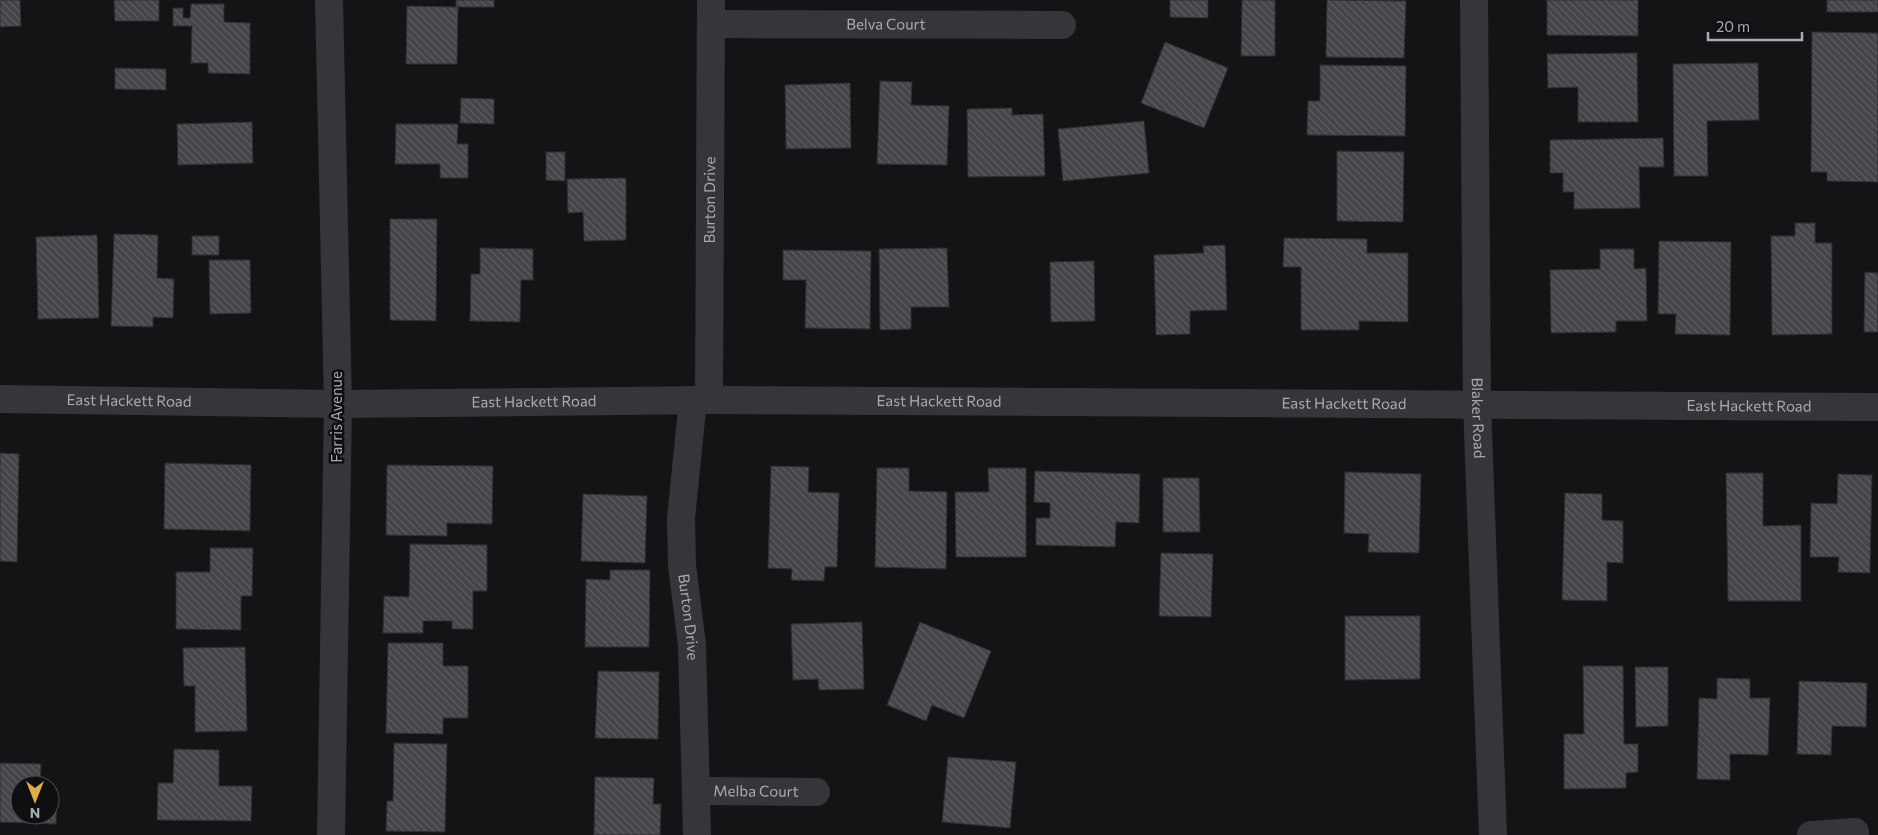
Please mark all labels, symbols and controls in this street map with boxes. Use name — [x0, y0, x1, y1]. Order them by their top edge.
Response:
scale bar — [1708, 10, 1802, 42]
street label: Belva Court — [846, 14, 926, 33]
text: 20 m — [1716, 17, 1750, 35]
street label: Burton Drive — [700, 156, 718, 243]
street label: Farris Avenue — [327, 371, 345, 463]
street label: Blaker Road — [1469, 377, 1489, 459]
street label: East Hackett Road — [66, 390, 192, 410]
street label: East Hackett Road — [471, 391, 597, 411]
street label: East Hackett Road — [876, 391, 1001, 410]
street label: East Hackett Road — [1281, 393, 1406, 412]
street label: East Hackett Road — [1686, 396, 1811, 415]
street label: Burton Drive — [675, 573, 702, 660]
north arrow — [10, 775, 60, 825]
street label: Melba Court — [713, 781, 799, 800]
text: N — [30, 805, 40, 822]

